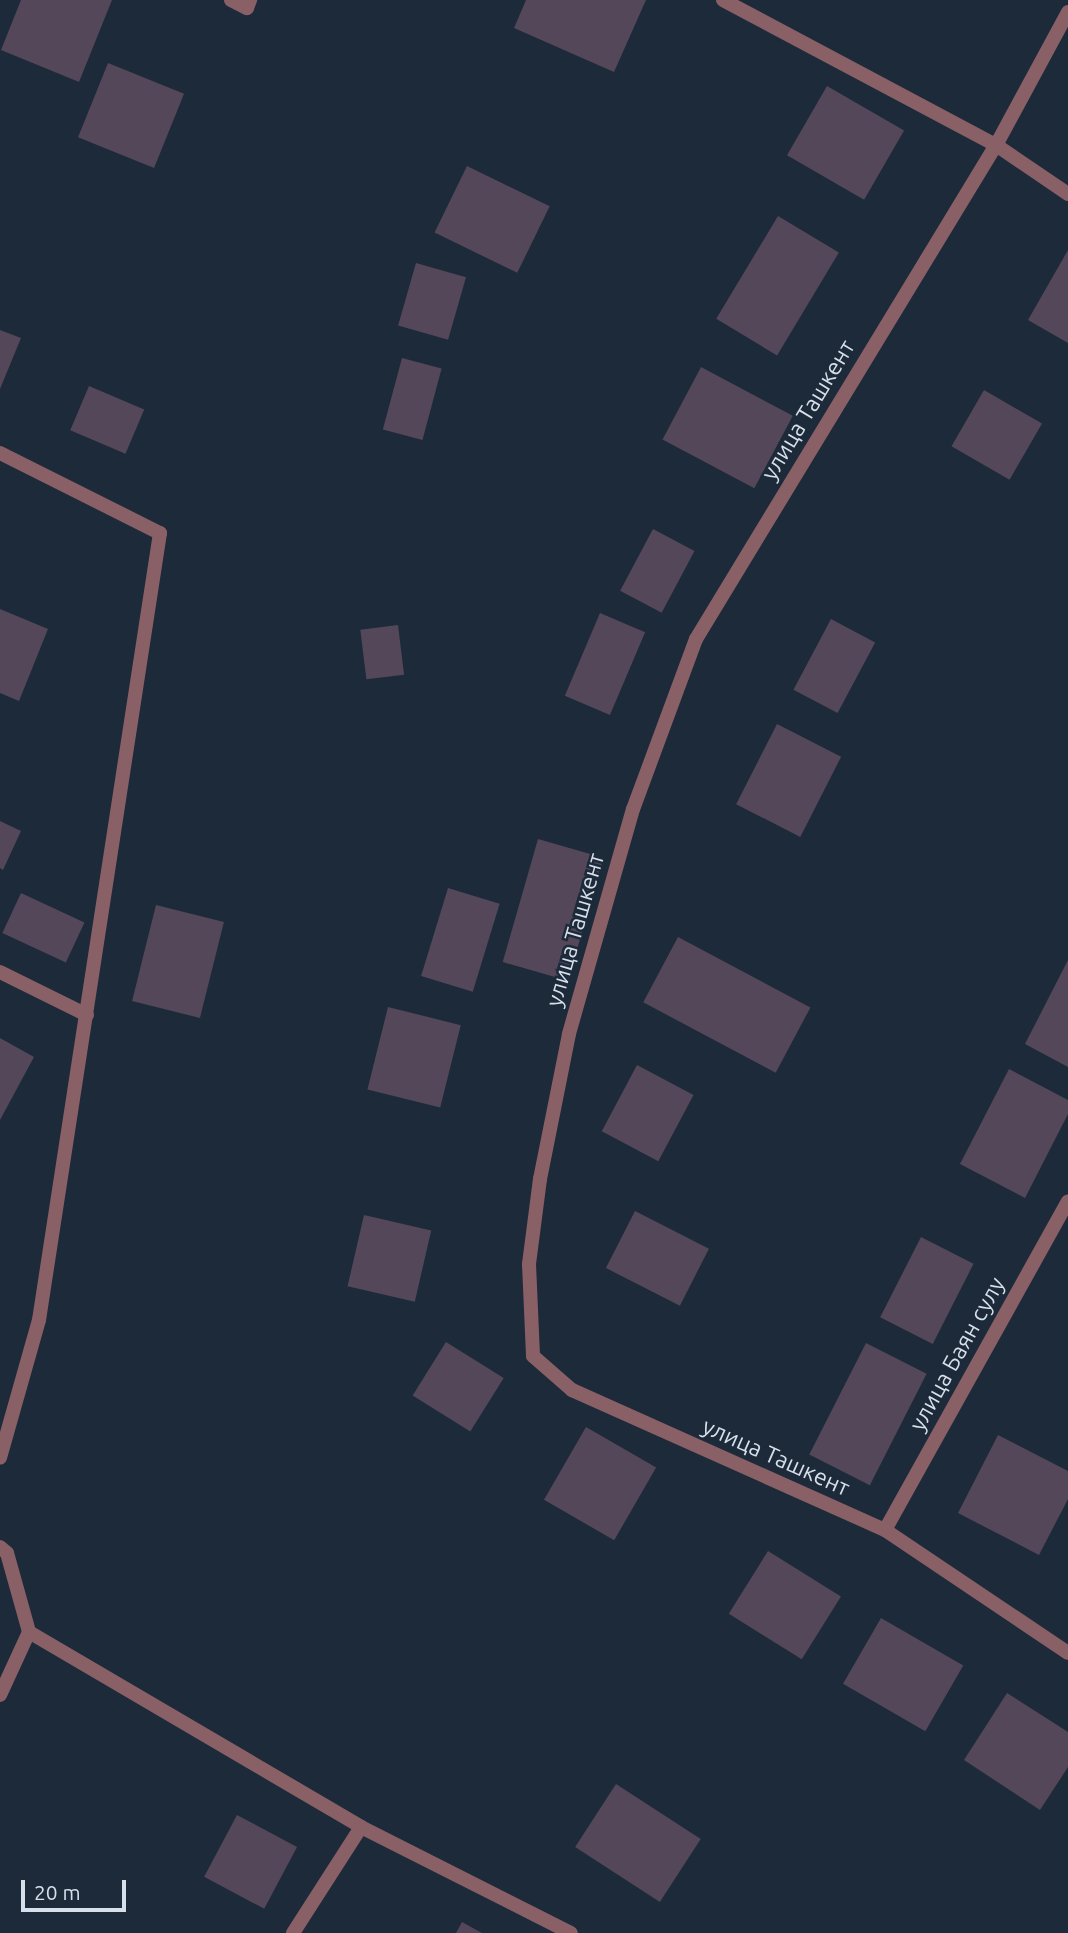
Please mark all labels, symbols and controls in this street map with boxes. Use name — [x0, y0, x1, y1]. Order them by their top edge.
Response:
street label: улица Ташкент — [755, 335, 861, 485]
street label: улица Ташкент — [540, 850, 610, 1010]
street label: улица Баян сулу — [903, 1272, 1011, 1436]
street label: улица Ташкент — [698, 1412, 854, 1502]
scale bar — [24, 1867, 130, 1911]
text: 20 m — [34, 1880, 81, 1904]

